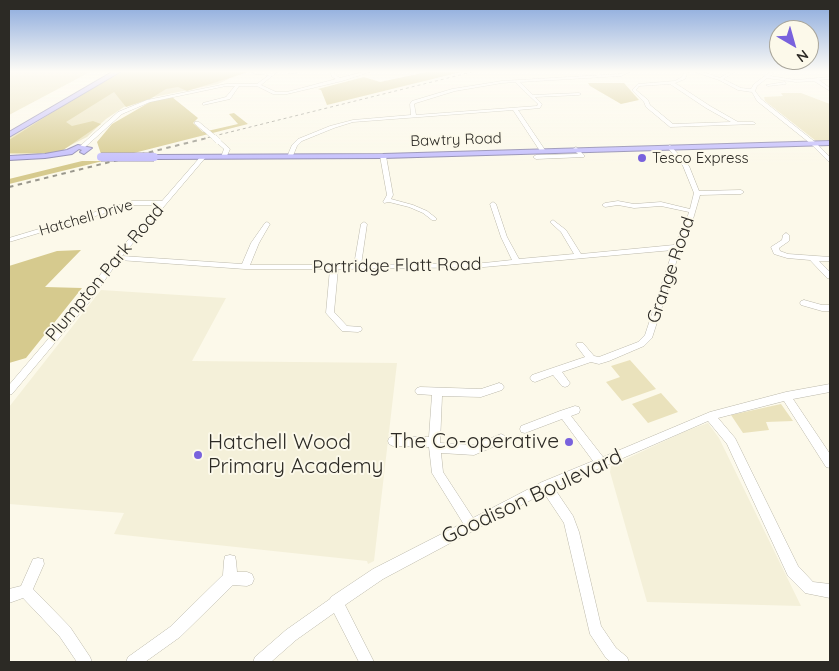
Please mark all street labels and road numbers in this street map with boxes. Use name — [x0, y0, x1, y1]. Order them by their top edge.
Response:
street label: Bawtry Road — [410, 129, 502, 151]
street label: Hatchell Drive — [37, 196, 135, 240]
street label: Plumpton Park Road — [41, 200, 169, 346]
street label: Grange Road — [643, 214, 699, 326]
street label: Partridge Flatt Road — [312, 254, 482, 278]
street label: Goodison Boulevard — [438, 444, 626, 550]

